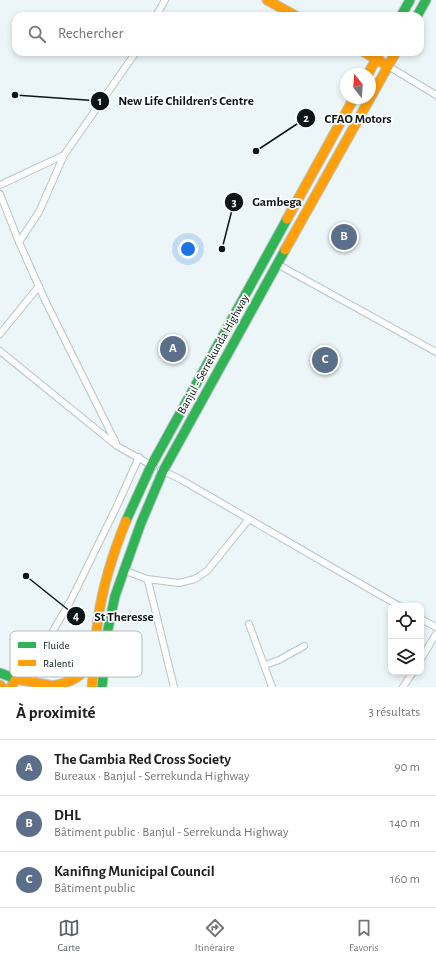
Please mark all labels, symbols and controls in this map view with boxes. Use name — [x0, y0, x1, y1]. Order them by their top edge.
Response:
search box — [12, 12, 424, 56]
icon: search — [26, 23, 48, 45]
text: Rechercher — [58, 26, 123, 41]
north arrow — [340, 68, 376, 104]
callout: New Life Children's Centre — [90, 88, 262, 113]
text: 1 — [98, 95, 102, 107]
text: New Life Children's Centre — [118, 95, 254, 108]
callout: CFAO Motors — [296, 106, 399, 131]
text: 2 — [303, 112, 309, 124]
text: CFAO Motors — [325, 113, 391, 126]
callout: Gambega — [224, 189, 310, 214]
text: 3 — [231, 196, 237, 208]
text: Gambega — [252, 196, 302, 209]
pin: B — [331, 222, 357, 252]
your location — [178, 239, 198, 259]
street label: Banjul - Serrekunda Highway — [175, 292, 252, 416]
pin: A — [160, 334, 186, 364]
pin: C — [312, 345, 338, 375]
map controls — [388, 603, 424, 675]
button: locate — [388, 603, 424, 639]
callout: St Theresse — [66, 604, 161, 629]
text: 4 — [73, 610, 79, 622]
text: St Theresse — [94, 611, 154, 624]
legend — [10, 631, 142, 677]
button: layers — [388, 639, 424, 675]
text: Fluide — [43, 640, 70, 651]
text: Ralenti — [43, 658, 74, 669]
text: À proximité — [16, 704, 96, 721]
text: 3 résultats — [369, 706, 420, 719]
text: The Gambia Red Cross Society — [54, 752, 231, 767]
text: A — [25, 761, 33, 774]
text: 90 m — [394, 761, 420, 774]
text: Bureaux · Banjul - Serrekunda Highway — [54, 770, 249, 783]
text: DHL — [54, 808, 81, 823]
text: B — [25, 817, 33, 830]
text: 140 m — [390, 817, 420, 830]
text: Bâtiment public · Banjul - Serrekunda Highway — [54, 826, 288, 839]
text: Kanifing Municipal Council — [54, 864, 215, 879]
text: C — [26, 873, 32, 886]
text: 160 m — [390, 873, 420, 886]
text: Bâtiment public — [54, 882, 135, 895]
tab: Carte — [57, 917, 80, 954]
tab: Itinéraire — [195, 917, 234, 954]
tab: Favoris — [349, 917, 379, 954]

